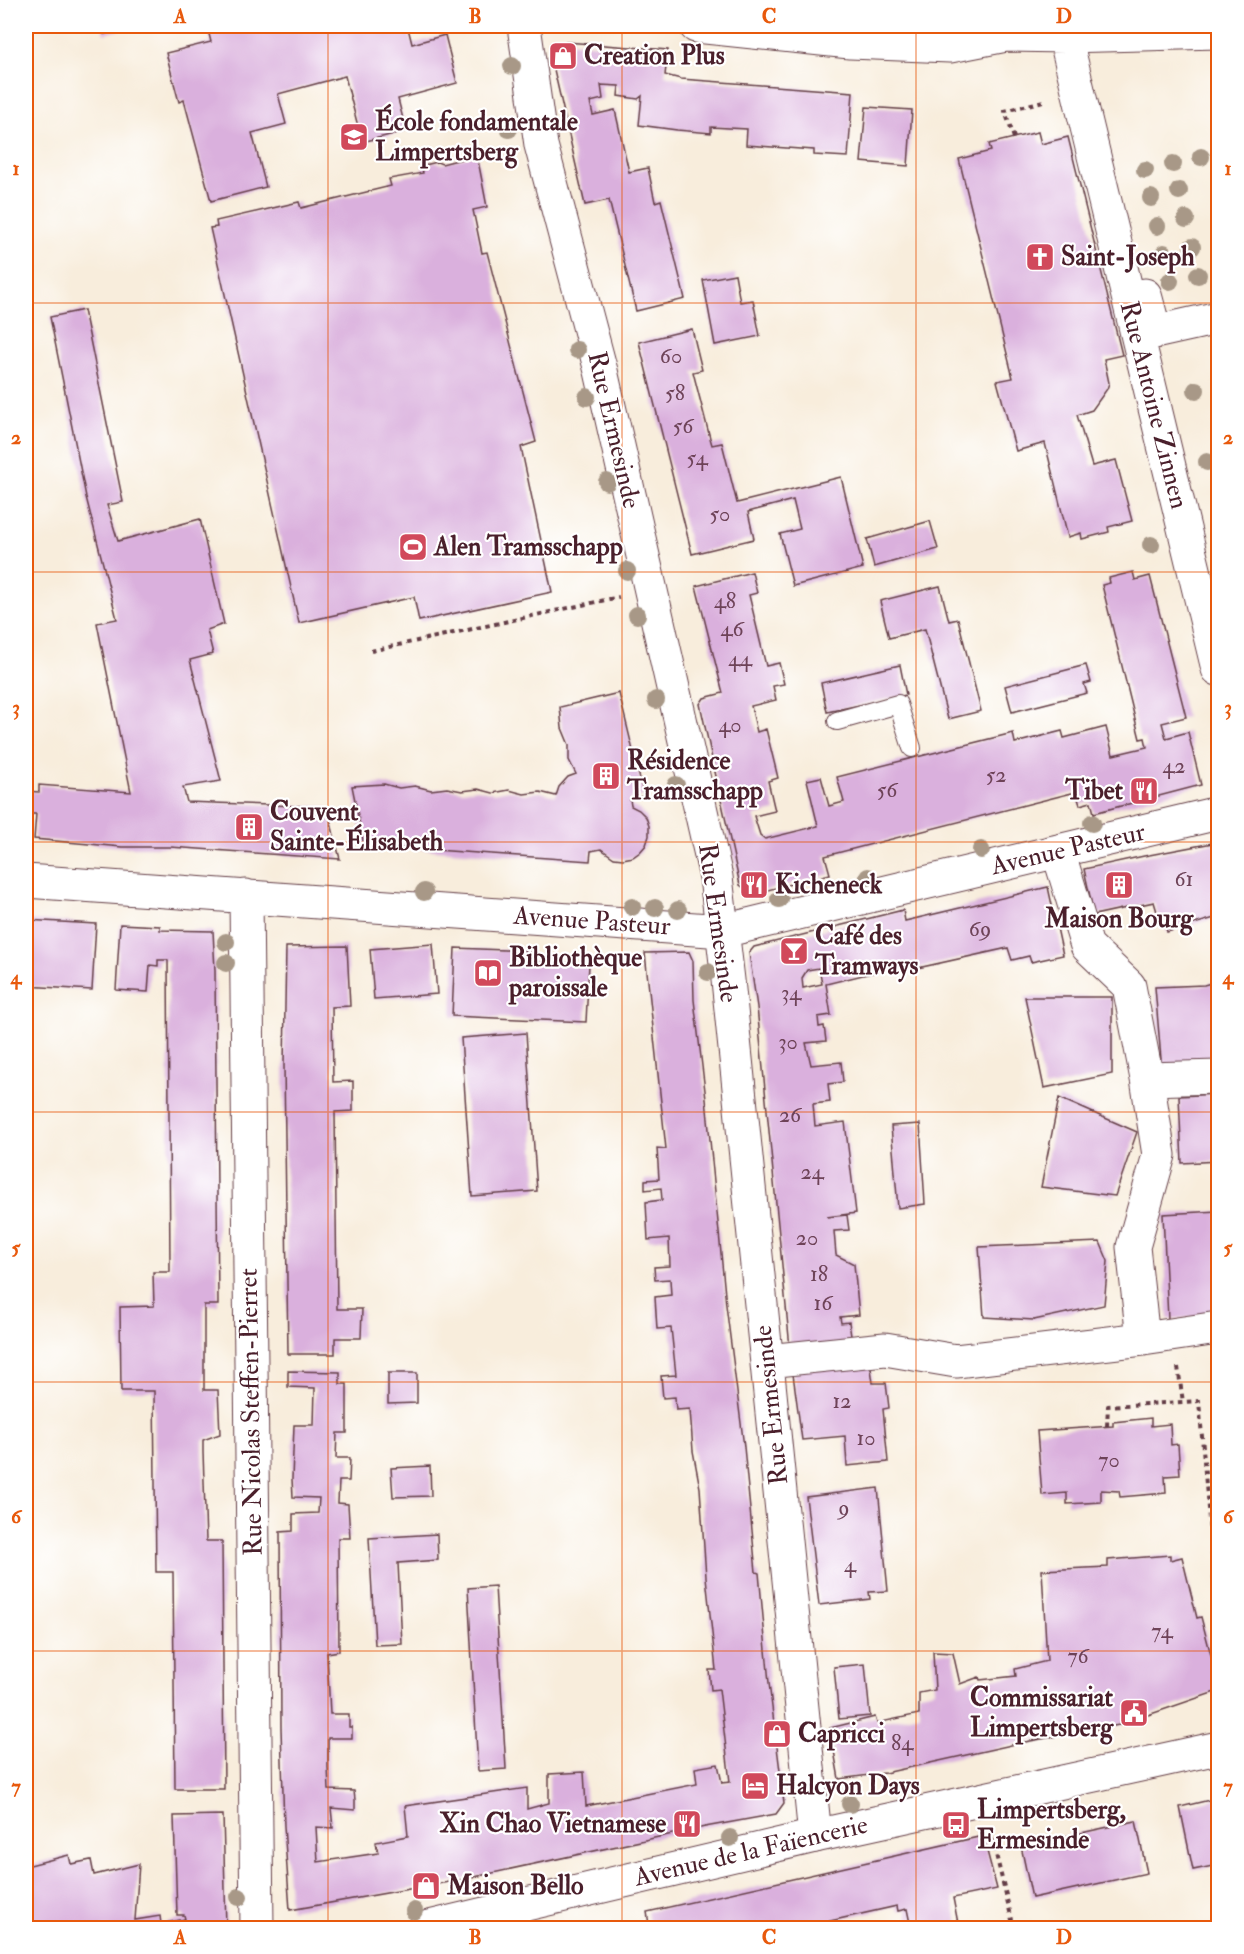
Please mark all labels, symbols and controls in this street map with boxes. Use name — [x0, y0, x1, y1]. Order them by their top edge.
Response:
text: A — [173, 4, 187, 29]
text: B — [468, 4, 482, 29]
text: C — [762, 4, 776, 29]
text: D — [1056, 4, 1072, 29]
shop icon: Creation Plus — [547, 40, 579, 72]
place label: Creation Plus — [584, 40, 725, 72]
place label: École fondamentale Limpertsberg — [375, 103, 578, 169]
school or university icon: École fondamentale Limpertsberg — [338, 121, 370, 153]
text: 1 — [12, 156, 20, 181]
text: 1 — [1224, 156, 1232, 181]
church icon: Saint-Joseph — [1024, 241, 1056, 273]
place label: Saint-Joseph — [1061, 241, 1195, 274]
street label: Rue Antoine Zinnen — [1113, 298, 1195, 512]
house number: 60 — [660, 342, 682, 370]
street label: Rue Ermesinde — [580, 348, 648, 512]
house number: 58 — [665, 379, 685, 407]
house number: 56 — [673, 412, 695, 440]
text: 2 — [11, 425, 21, 450]
text: 2 — [1223, 425, 1233, 450]
house number: 54 — [687, 444, 709, 472]
house number: 50 — [710, 500, 730, 528]
sports icon: Alen Tramsschapp — [397, 531, 429, 563]
place label: Alen Tramsschapp — [433, 531, 623, 564]
house number: 48 — [714, 587, 736, 615]
house number: 46 — [721, 615, 745, 643]
house number: 44 — [728, 645, 753, 673]
text: 3 — [12, 695, 20, 720]
text: 3 — [1224, 695, 1232, 720]
house number: 40 — [718, 711, 742, 739]
place label: Résidence Tramsschapp — [626, 745, 763, 808]
house number: 42 — [1162, 752, 1186, 780]
building icon: Résidence Tramsschapp — [590, 760, 622, 792]
house number: 52 — [986, 761, 1006, 789]
place label: Tibet — [1064, 775, 1124, 807]
restaurant icon: Tibet — [1128, 775, 1160, 807]
house number: 56 — [877, 776, 899, 804]
place label: Couvent Sainte-Élisabeth — [270, 796, 444, 858]
building icon: Couvent Sainte-Élisabeth — [233, 811, 265, 843]
street label: Avenue Pasteur — [987, 816, 1149, 883]
street label: Rue Ermesinde — [691, 841, 745, 1005]
house number: 61 — [1175, 865, 1193, 893]
restaurant icon: Kicheneck — [738, 869, 770, 901]
place label: Kicheneck — [775, 869, 883, 901]
building icon: Maison Bourg — [1103, 869, 1135, 901]
street label: Avenue Pasteur — [511, 899, 672, 942]
place label: Maison Bourg — [1044, 903, 1194, 936]
house number: 69 — [969, 915, 991, 943]
place label: Café des Tramways — [814, 920, 918, 983]
bar icon: Café des Tramways — [778, 935, 810, 967]
place label: Bibliothèque paroissale — [508, 942, 642, 1005]
library icon: Bibliothèque paroissale — [472, 957, 504, 989]
text: 4 — [10, 965, 23, 990]
text: 4 — [1222, 965, 1235, 990]
house number: 34 — [781, 979, 802, 1007]
house number: 30 — [778, 1028, 798, 1056]
house number: 26 — [779, 1101, 803, 1129]
house number: 24 — [800, 1158, 825, 1186]
house number: 20 — [796, 1224, 818, 1252]
text: 5 — [12, 1235, 22, 1260]
text: 5 — [1224, 1235, 1234, 1260]
house number: 18 — [810, 1260, 828, 1288]
street label: Rue Nicolas Steffen-Pierret — [232, 1268, 270, 1556]
house number: 16 — [814, 1289, 834, 1317]
street label: Rue Ermesinde — [747, 1323, 795, 1486]
house number: 12 — [832, 1387, 852, 1415]
house number: 10 — [856, 1424, 876, 1452]
house number: 70 — [1098, 1446, 1120, 1474]
house number: 9 — [836, 1494, 850, 1522]
text: 6 — [11, 1504, 23, 1529]
text: 6 — [1223, 1504, 1235, 1529]
house number: 4 — [844, 1551, 857, 1579]
house number: 74 — [1151, 1617, 1174, 1645]
house number: 76 — [1067, 1642, 1091, 1670]
place label: Commissariat Limpertsberg — [970, 1682, 1114, 1745]
public building icon: Commissariat Limpertsberg — [1118, 1697, 1150, 1729]
shop icon: Capricci — [761, 1718, 793, 1750]
place label: Capricci — [798, 1718, 885, 1751]
house number: 84 — [891, 1729, 914, 1757]
hotel icon: Halcyon Days — [739, 1770, 771, 1802]
place label: Halcyon Days — [776, 1770, 920, 1803]
text: 7 — [11, 1774, 21, 1799]
text: 7 — [1223, 1774, 1233, 1799]
place label: Limpertsberg, Ermesinde — [977, 1794, 1126, 1856]
place label: Xin Chao Vietnamese — [440, 1808, 666, 1840]
restaurant icon: Xin Chao Vietnamese — [671, 1808, 703, 1840]
street label: Avenue de la Faïencerie — [630, 1809, 871, 1894]
bus stop icon: Limpertsberg, Ermesinde — [940, 1809, 972, 1841]
shop icon: Maison Bello — [410, 1870, 442, 1902]
place label: Maison Bello — [446, 1870, 584, 1902]
text: A — [173, 1925, 187, 1950]
text: B — [468, 1925, 482, 1950]
text: C — [762, 1925, 776, 1950]
text: D — [1056, 1925, 1072, 1950]

